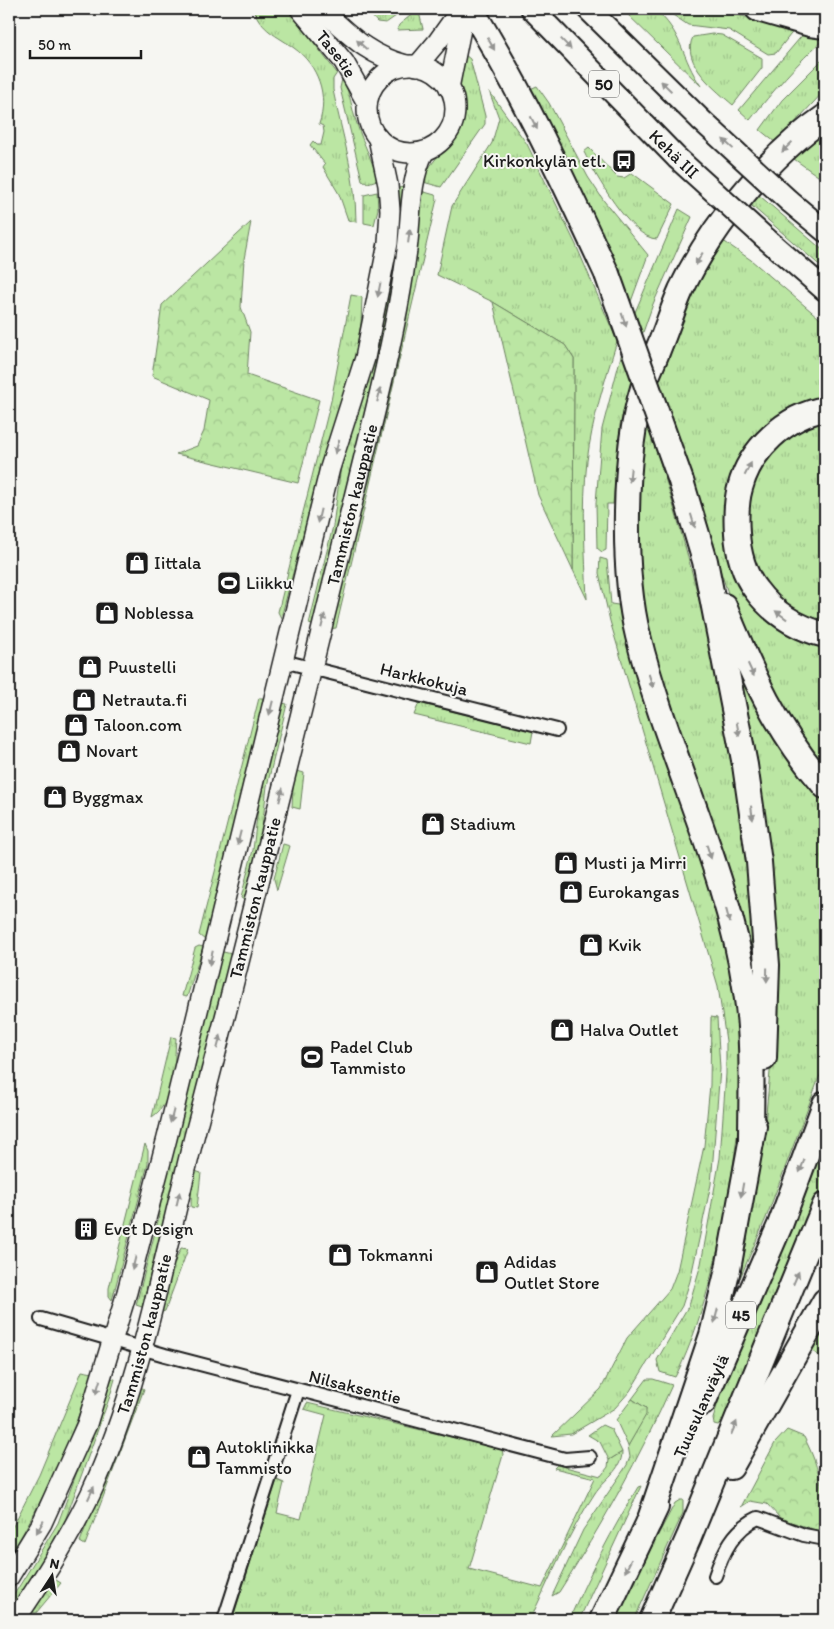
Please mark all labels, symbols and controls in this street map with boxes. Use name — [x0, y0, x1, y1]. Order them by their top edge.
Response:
street label: Tasetie — [311, 26, 362, 82]
scale bar — [30, 28, 141, 60]
text: 50 m — [38, 36, 71, 54]
one-way arrow — [487, 37, 496, 51]
one-way arrow — [560, 38, 572, 50]
one-way arrow — [356, 40, 369, 51]
road number: 50 — [589, 70, 619, 98]
one-way arrow — [661, 80, 673, 92]
one-way arrow — [530, 115, 538, 130]
street label: Kehä III — [644, 125, 704, 183]
one-way arrow — [722, 138, 734, 150]
one-way arrow — [781, 141, 793, 153]
bus stop icon: Kirkonkylän etl. — [611, 148, 637, 174]
place label: Kirkonkylän etl. — [483, 150, 606, 172]
one-way arrow — [405, 228, 413, 244]
one-way arrow — [695, 252, 703, 267]
one-way arrow — [374, 282, 382, 298]
one-way arrow — [620, 313, 628, 328]
one-way arrow — [375, 388, 383, 403]
street label: Tammiston kauppatie — [322, 422, 383, 588]
one-way arrow — [333, 439, 341, 454]
one-way arrow — [744, 462, 752, 476]
one-way arrow — [625, 467, 633, 483]
one-way arrow — [315, 508, 323, 523]
one-way arrow — [689, 514, 697, 529]
shop icon: Iittala — [124, 550, 150, 576]
place label: Iittala — [154, 552, 202, 574]
sports icon: Liikku — [216, 570, 242, 596]
place label: Liikku — [246, 572, 293, 594]
shop icon: Noblessa — [94, 600, 120, 626]
place label: Noblessa — [124, 602, 194, 624]
one-way arrow — [775, 610, 788, 620]
one-way arrow — [319, 614, 327, 629]
shop icon: Puustelli — [77, 654, 103, 680]
place label: Puustelli — [108, 656, 176, 678]
street label: Harkkokuja — [378, 657, 471, 701]
one-way arrow — [747, 663, 755, 677]
one-way arrow — [648, 674, 656, 689]
shop icon: Netrauta.fi — [71, 687, 97, 713]
place label: Netrauta.fi — [102, 689, 187, 711]
one-way arrow — [267, 701, 275, 716]
shop icon: Taloon.com — [63, 712, 89, 738]
place label: Taloon.com — [94, 714, 182, 736]
one-way arrow — [734, 721, 742, 737]
shop icon: Novart — [56, 738, 82, 764]
place label: Novart — [86, 740, 138, 762]
shop icon: Byggmax — [42, 784, 68, 810]
place label: Byggmax — [72, 786, 144, 808]
one-way arrow — [277, 787, 285, 802]
one-way arrow — [748, 806, 756, 822]
shop icon: Stadium — [420, 811, 446, 837]
place label: Stadium — [450, 813, 516, 835]
street label: Tammiston kauppatie — [224, 815, 286, 981]
one-way arrow — [235, 830, 243, 845]
one-way arrow — [706, 844, 713, 859]
shop icon: Musti ja Mirri — [553, 850, 579, 876]
place label: Musti ja Mirri — [584, 852, 687, 874]
shop icon: Eurokangas — [558, 879, 584, 905]
place label: Eurokangas — [588, 881, 679, 903]
one-way arrow — [725, 909, 733, 924]
shop icon: Kvik — [578, 932, 604, 958]
place label: Kvik — [608, 934, 641, 956]
one-way arrow — [207, 951, 215, 966]
one-way arrow — [763, 967, 771, 983]
shop icon: Halva Outlet — [549, 1017, 575, 1043]
place label: Halva Outlet — [580, 1019, 679, 1041]
one-way arrow — [215, 1034, 223, 1049]
place label: Padel Club Tammisto — [330, 1036, 413, 1079]
sports icon: Padel Club Tammisto — [299, 1044, 325, 1070]
one-way arrow — [168, 1108, 176, 1123]
one-way arrow — [798, 1159, 806, 1174]
one-way arrow — [738, 1182, 746, 1198]
one-way arrow — [174, 1192, 182, 1207]
building icon: Evet Design — [73, 1216, 99, 1242]
place label: Evet Design — [104, 1218, 194, 1240]
shop icon: Tokmanni — [327, 1242, 353, 1268]
place label: Tokmanni — [358, 1244, 433, 1266]
street label: Tammiston kauppatie — [112, 1251, 177, 1418]
place label: Adidas Outlet Store — [504, 1251, 600, 1294]
one-way arrow — [130, 1256, 138, 1271]
shop icon: Adidas Outlet Store — [474, 1259, 500, 1285]
one-way arrow — [793, 1271, 801, 1285]
road number: 45 — [726, 1302, 756, 1328]
one-way arrow — [712, 1309, 720, 1324]
street label: Tuusulanväylä — [668, 1350, 734, 1462]
street label: Nilsaksentie — [307, 1365, 403, 1409]
one-way arrow — [94, 1380, 102, 1395]
one-way arrow — [730, 1420, 738, 1435]
place label: Autoklinikka Tammisto — [216, 1436, 314, 1479]
shop icon: Autoklinikka Tammisto — [186, 1444, 212, 1470]
one-way arrow — [87, 1486, 95, 1500]
one-way arrow — [36, 1519, 44, 1534]
north arrow — [28, 1552, 78, 1602]
text: N — [48, 1554, 61, 1573]
one-way arrow — [623, 1559, 631, 1573]

